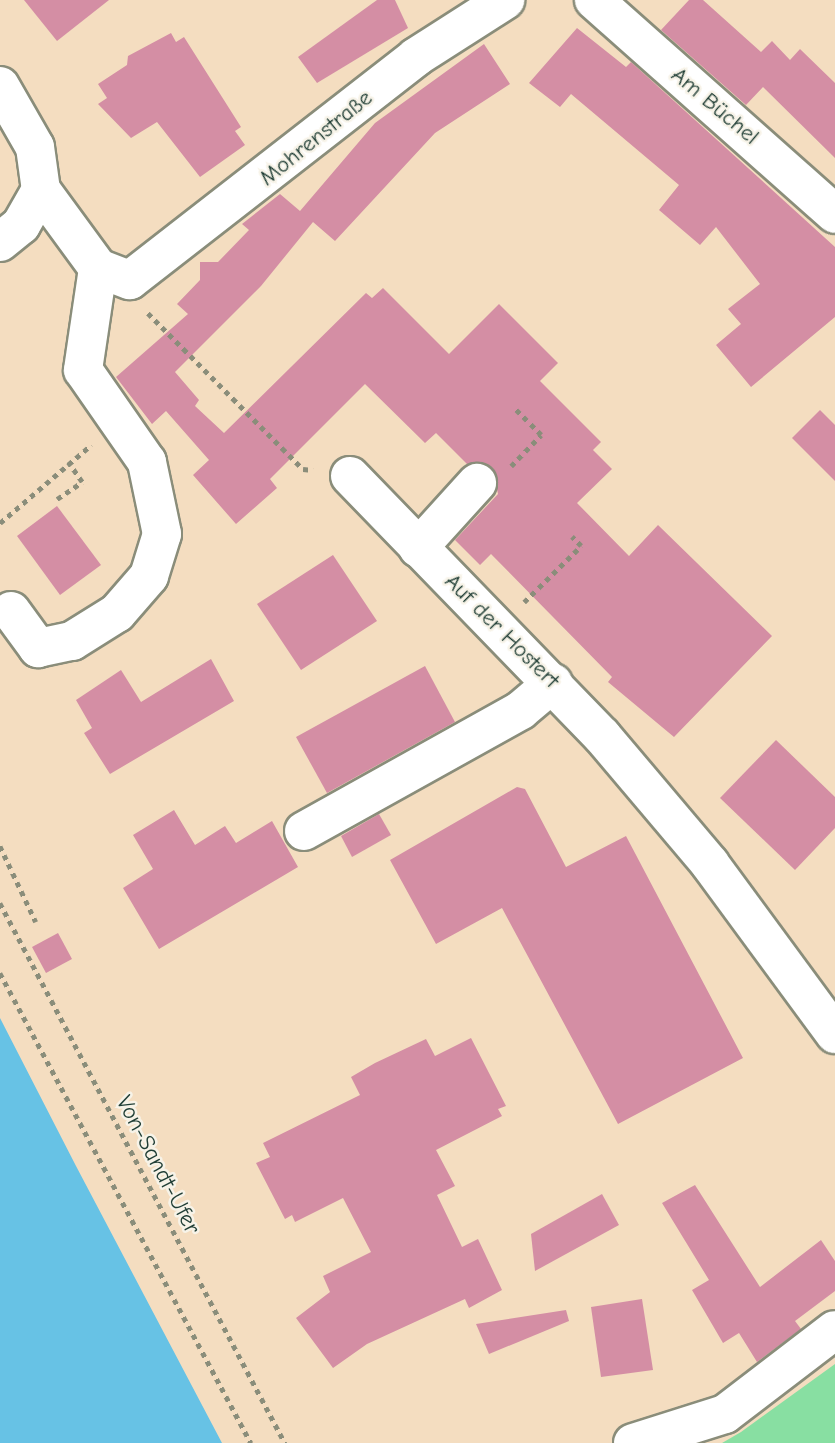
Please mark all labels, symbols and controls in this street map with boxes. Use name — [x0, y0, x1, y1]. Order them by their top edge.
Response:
street label: Am Büchel — [666, 61, 764, 151]
street label: Mohrenstraße — [254, 84, 378, 192]
street label: Auf der Hostert — [439, 568, 565, 694]
street label: Von-Sandt-Ufer — [110, 1091, 206, 1239]

